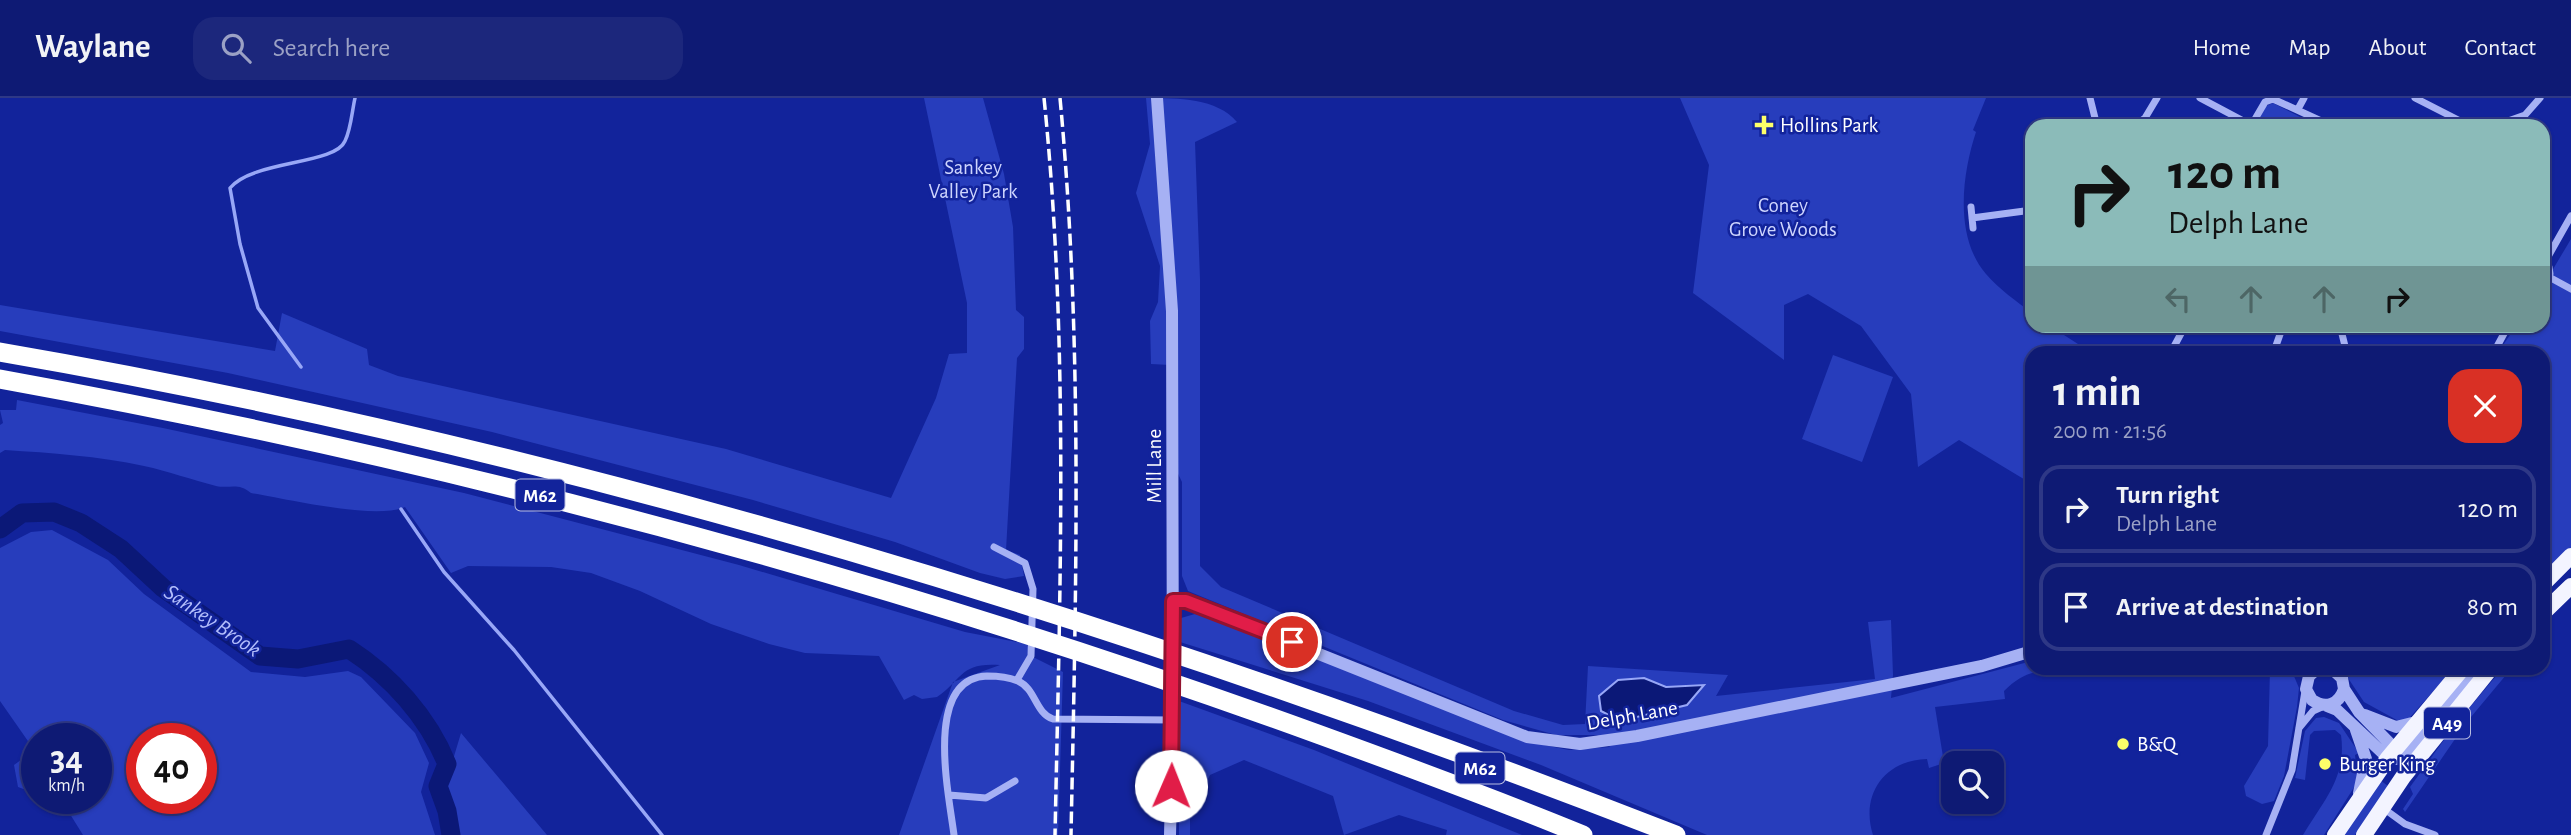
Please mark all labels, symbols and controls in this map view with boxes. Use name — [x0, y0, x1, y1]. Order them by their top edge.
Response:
search box — [193, 17, 683, 80]
icon: search — [217, 29, 255, 67]
text: Waylane — [35, 31, 151, 64]
text: Search here — [273, 35, 390, 61]
text: Home — [2193, 36, 2251, 60]
text: Map — [2289, 36, 2331, 60]
text: About — [2369, 36, 2426, 60]
text: Contact — [2464, 36, 2536, 60]
marker: Hollins Park — [1754, 115, 1774, 135]
place label: Hollins Park — [1780, 115, 1878, 136]
icon: right — [2053, 147, 2144, 238]
text: 120 m — [2168, 149, 2281, 198]
park label: Sankey Valley Park — [928, 157, 1018, 202]
park label: Coney Grove Woods — [1729, 195, 1837, 240]
text: Delph Lane — [2168, 207, 2309, 239]
icon: left — [2159, 280, 2197, 318]
icon: ahead — [2232, 280, 2270, 318]
icon: ahead — [2305, 280, 2343, 318]
icon: right — [2378, 280, 2416, 318]
button: close — [2448, 369, 2522, 443]
text: 1 min — [2053, 371, 2142, 413]
text: 200 m · 21:56 — [2053, 420, 2167, 443]
street label: Mill Lane — [1144, 429, 1165, 503]
road number: M62 — [516, 480, 564, 510]
text: Turn right — [2116, 482, 2219, 508]
icon: right — [2057, 490, 2095, 528]
text: 120 m — [2458, 496, 2518, 522]
text: Delph Lane — [2116, 513, 2217, 536]
water label: Sankey Brook — [160, 581, 265, 662]
icon: arrive — [2057, 588, 2095, 626]
text: Arrive at destination — [2116, 594, 2329, 620]
text: 80 m — [2467, 594, 2518, 620]
pin — [1262, 612, 1322, 672]
icon: arrive — [1273, 623, 1311, 661]
street label: Delph Lane — [1585, 697, 1679, 734]
road number: A49 — [2424, 708, 2470, 738]
speed limit sign: 40 — [126, 723, 217, 814]
place label: B&Q — [2137, 734, 2179, 755]
marker: B&Q — [2115, 736, 2131, 752]
text: 34 — [50, 742, 83, 777]
position arrow — [1134, 749, 1208, 823]
map controls — [1941, 751, 2004, 814]
button: search — [1941, 751, 2004, 814]
road number: M62 — [1456, 752, 1504, 783]
place label: Burger King — [2339, 754, 2436, 775]
marker: Burger King — [2317, 756, 2333, 772]
text: km/h — [48, 777, 85, 795]

